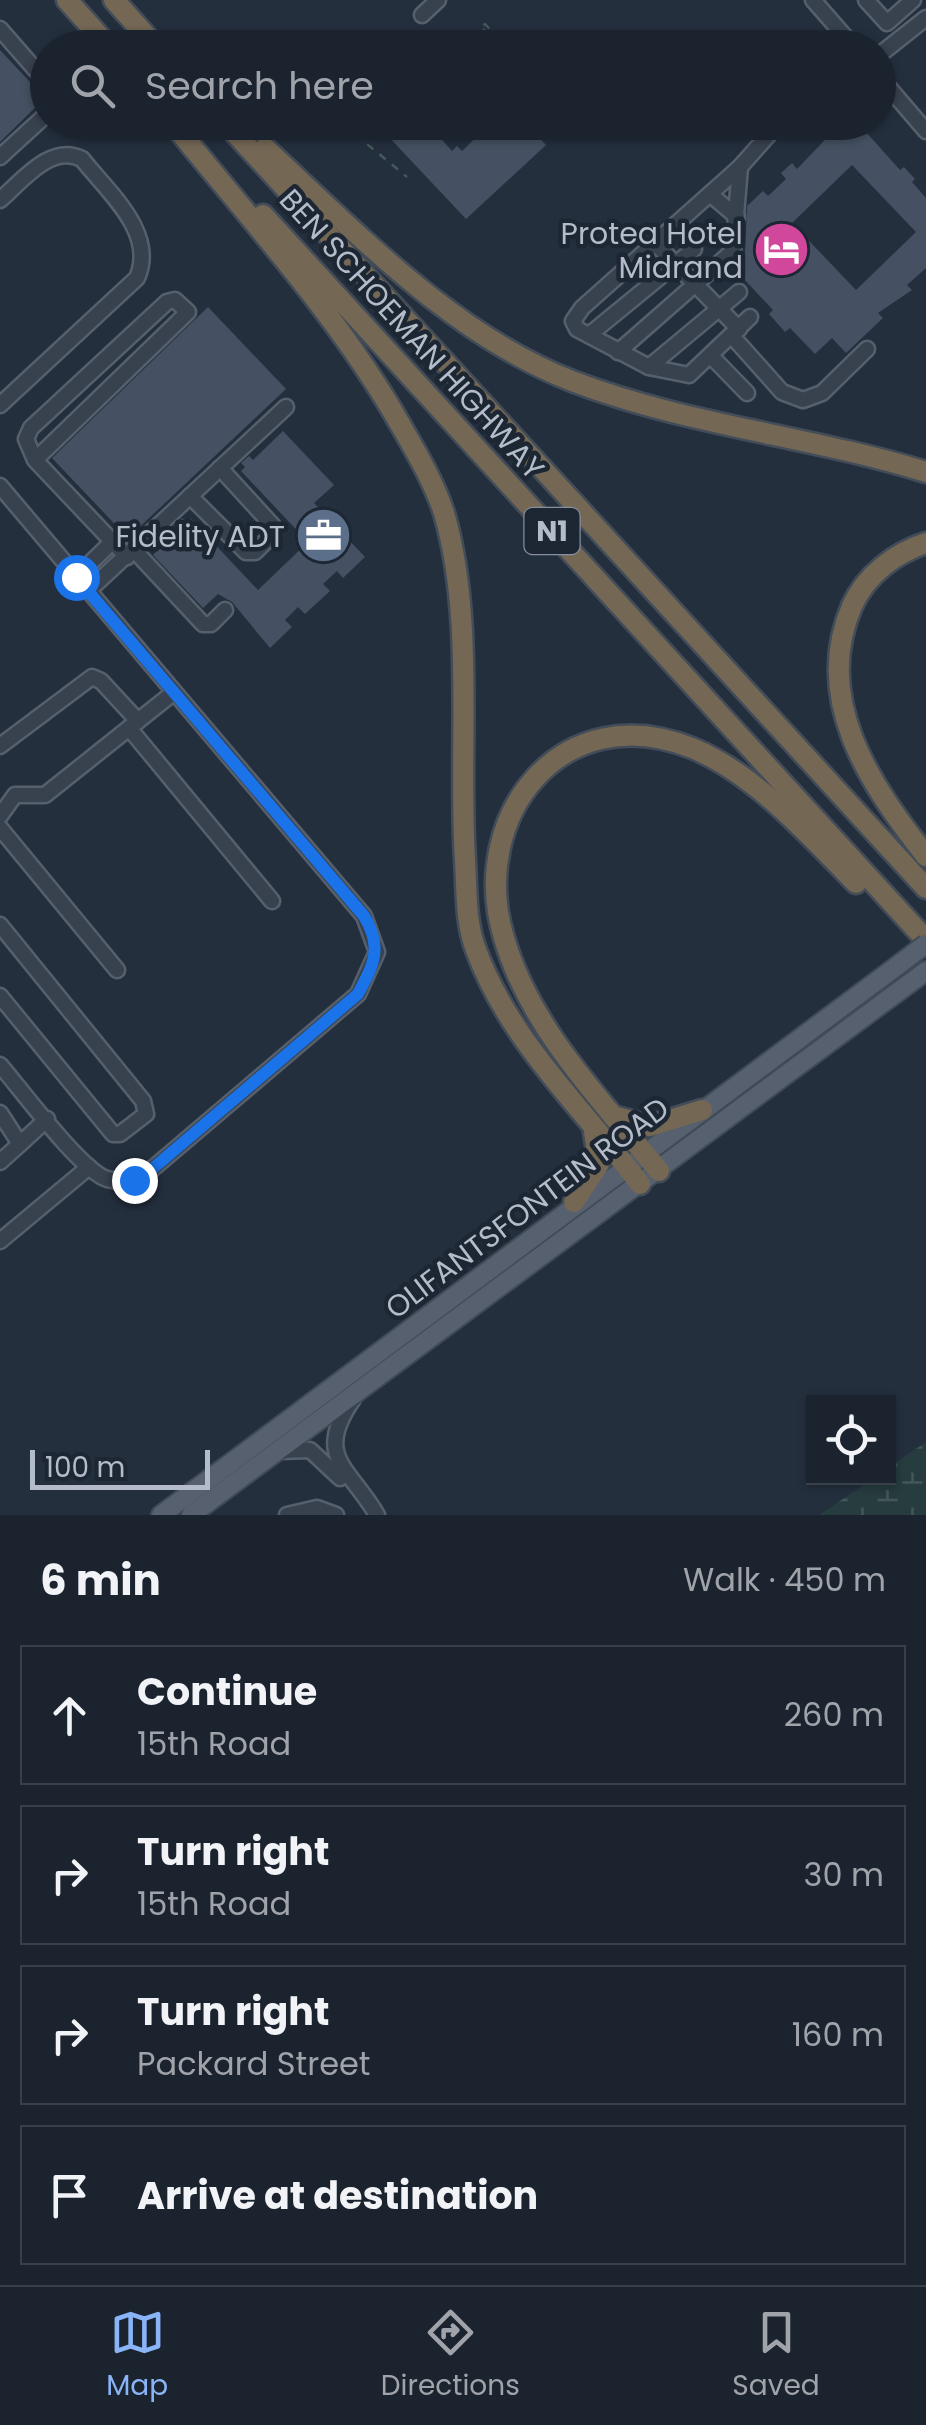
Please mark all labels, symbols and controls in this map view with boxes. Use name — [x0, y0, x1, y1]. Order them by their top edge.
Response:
search box — [30, 30, 896, 140]
icon: search — [65, 58, 120, 113]
text: Search here — [145, 59, 374, 112]
street label: BEN SCHOEMAN HIGHWAY — [270, 179, 554, 489]
place label: Protea Hotel Midrand — [561, 212, 743, 289]
hotel icon: Protea Hotel Midrand — [752, 220, 812, 280]
office icon: Fidelity ADT — [294, 506, 354, 566]
road number: N1 — [524, 508, 580, 554]
place label: Fidelity ADT — [115, 515, 285, 558]
route start — [54, 555, 100, 601]
street label: OLIFANTSFONTEIN ROAD — [376, 1087, 678, 1329]
route end — [112, 1158, 158, 1204]
map controls — [806, 1395, 896, 1485]
button: locate — [806, 1395, 896, 1485]
scale bar — [30, 1445, 210, 1490]
text: 100 m — [45, 1448, 125, 1487]
text: 6 min — [40, 1551, 161, 1610]
text: Walk · 450 m — [683, 1557, 886, 1602]
text: Continue — [137, 1665, 317, 1718]
icon: ahead — [42, 1688, 97, 1743]
text: 260 m — [784, 1692, 884, 1737]
text: 15th Road — [137, 1721, 291, 1766]
text: Turn right — [137, 1825, 329, 1878]
icon: right — [42, 1848, 97, 1903]
text: 30 m — [804, 1852, 884, 1897]
text: 15th Road — [137, 1881, 291, 1926]
text: Turn right — [137, 1985, 329, 2038]
icon: right — [42, 2008, 97, 2063]
text: 160 m — [792, 2012, 884, 2057]
text: Packard Street — [137, 2041, 371, 2086]
icon: arrive — [42, 2168, 97, 2223]
text: Arrive at destination — [137, 2169, 538, 2222]
tab: Map — [106, 2305, 168, 2407]
tab: Directions — [381, 2305, 520, 2407]
tab: Saved — [732, 2305, 820, 2407]

